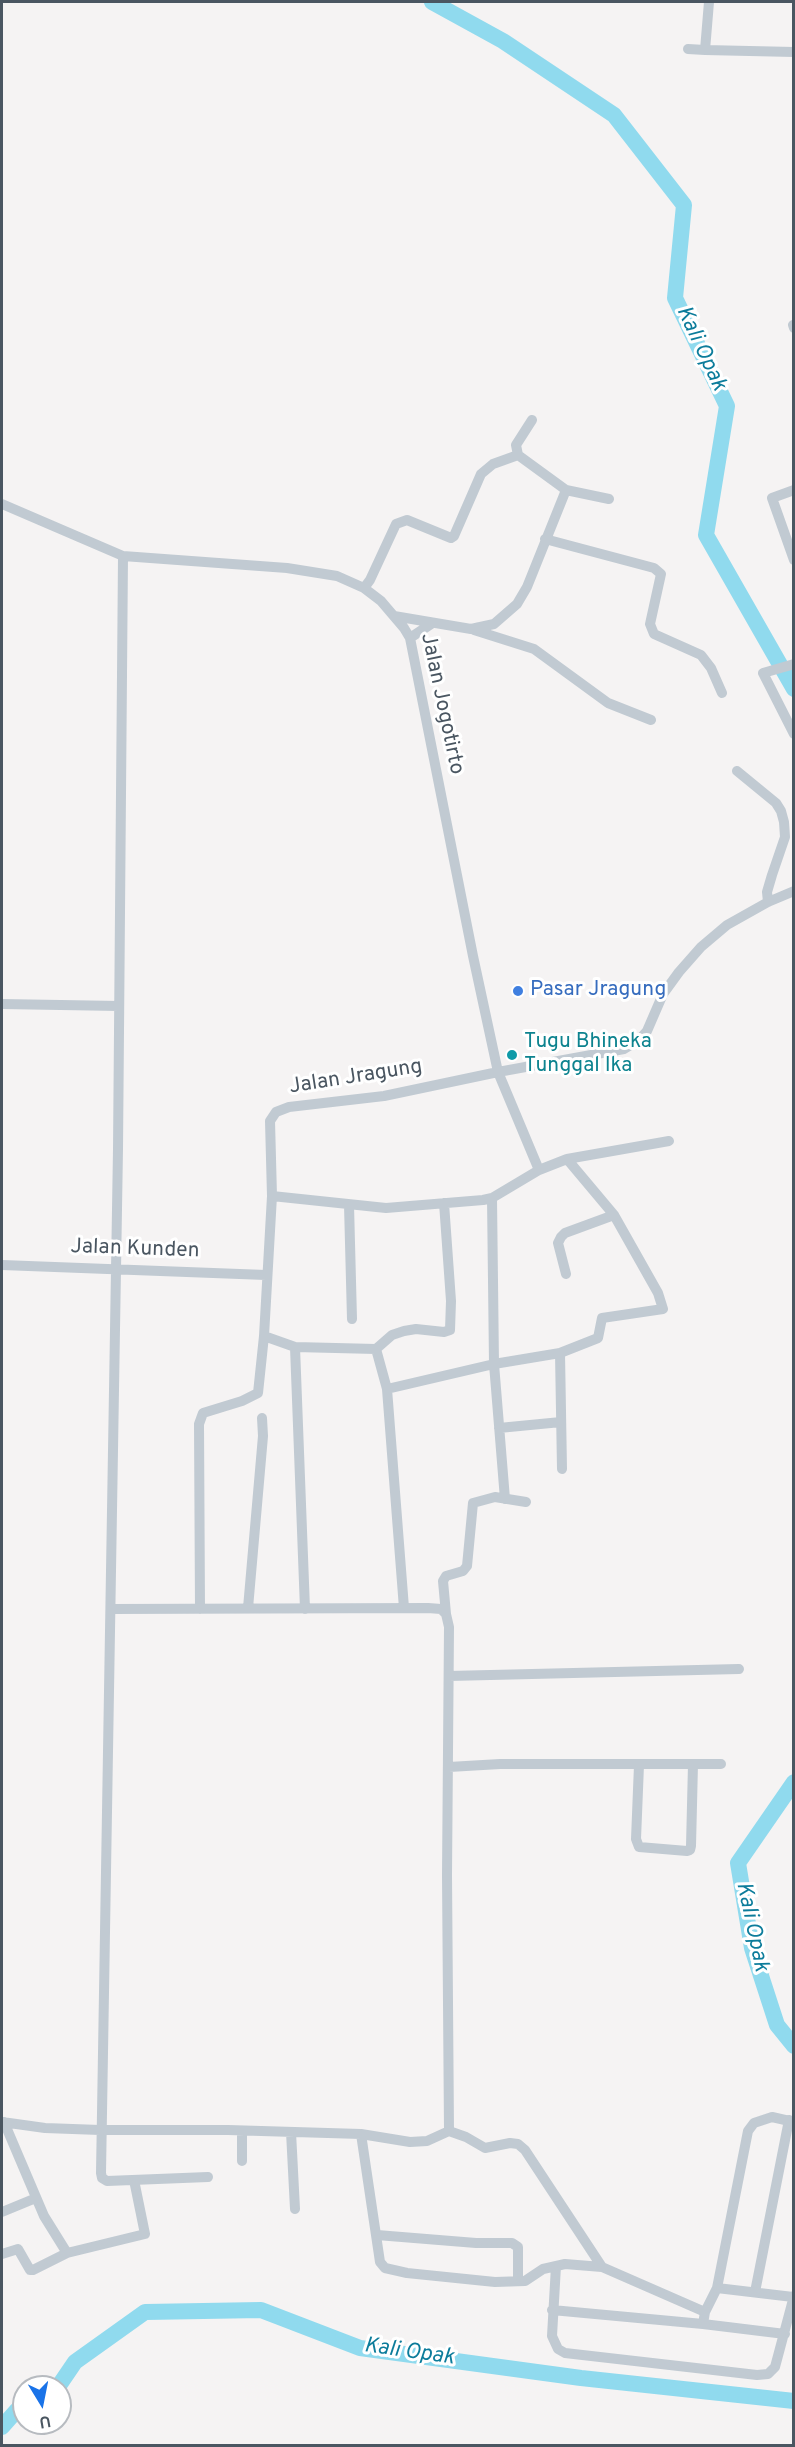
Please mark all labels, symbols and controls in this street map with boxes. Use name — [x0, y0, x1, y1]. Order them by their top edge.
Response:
water label: Kali Opak — [669, 302, 731, 396]
street label: Jalan Jogotirto — [414, 631, 468, 777]
place label: Pasar Jragung — [530, 978, 666, 1004]
marker: Pasar Jragung — [511, 984, 525, 998]
place label: Tugu Bhineka Tunggal Ika — [524, 1030, 652, 1080]
marker: Tugu Bhineka Tunggal Ika — [505, 1048, 519, 1062]
street label: Jalan Jragung — [288, 1055, 424, 1101]
street label: Jalan Kunden — [70, 1235, 200, 1265]
water label: Kali Opak — [729, 1880, 773, 1974]
water label: Kali Opak — [362, 2334, 456, 2372]
north arrow — [12, 2375, 72, 2435]
text: U — [37, 2410, 52, 2432]

